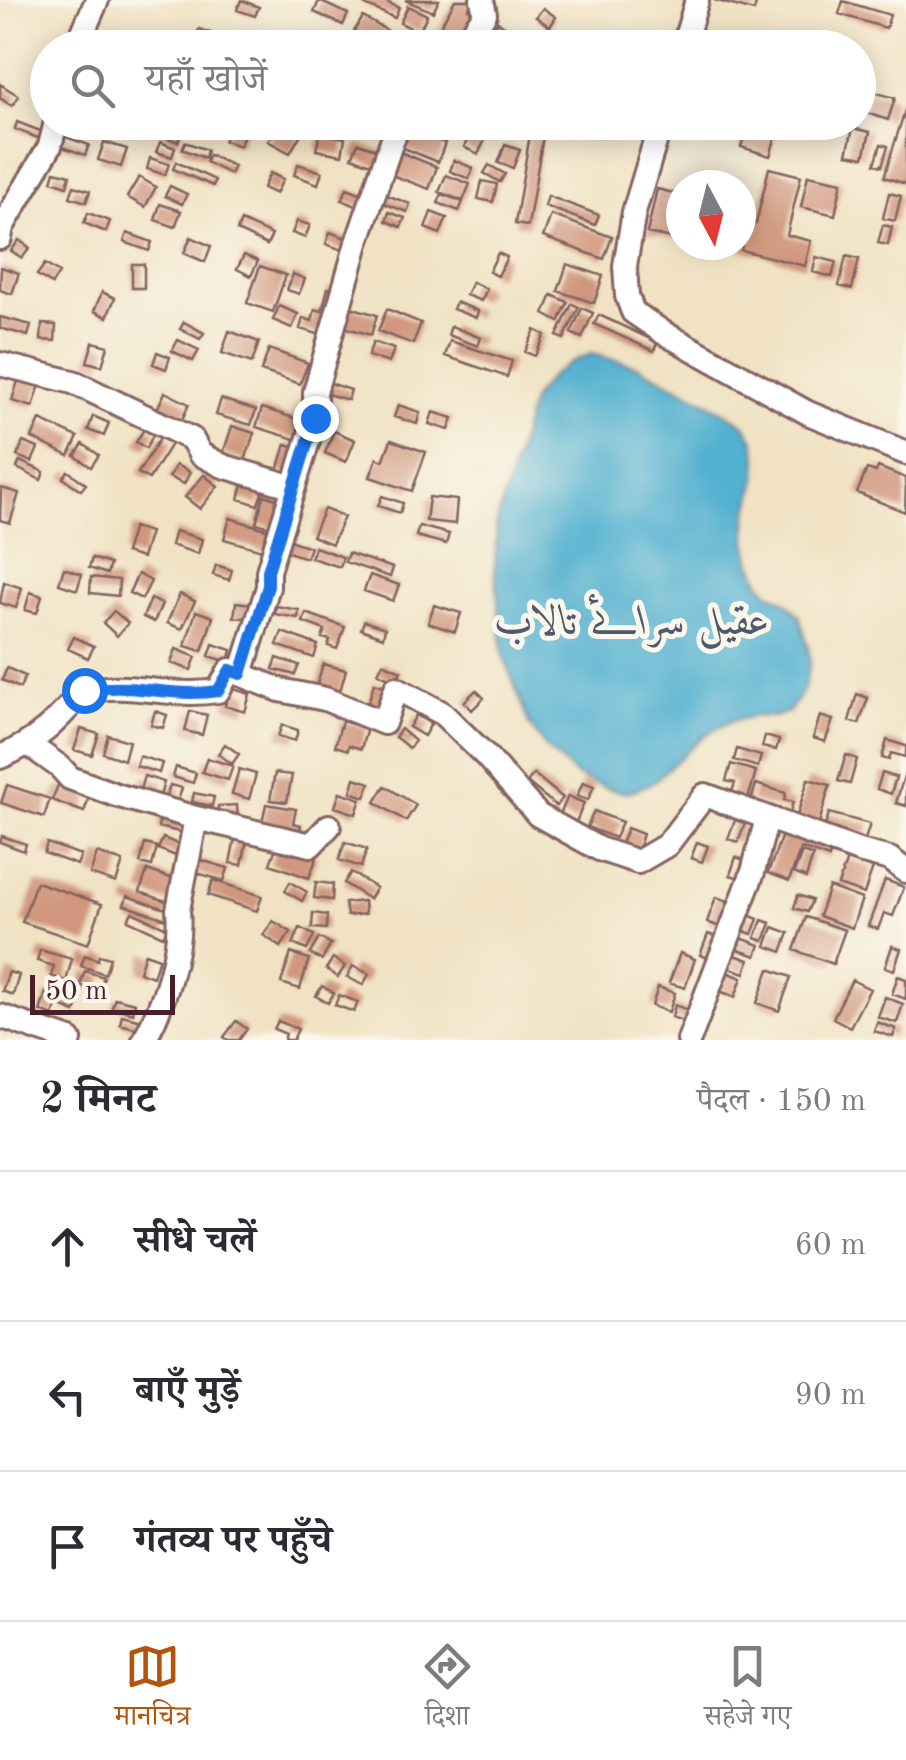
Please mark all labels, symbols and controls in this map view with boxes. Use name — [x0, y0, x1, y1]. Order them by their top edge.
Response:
search box — [30, 30, 876, 140]
icon: search — [65, 58, 120, 113]
text: यहाँ खोजें — [145, 62, 267, 100]
north arrow — [666, 170, 756, 260]
route end — [293, 396, 339, 442]
water label: عقیل سرائے تالاب — [495, 593, 771, 649]
route start — [62, 668, 108, 714]
scale bar — [30, 970, 175, 1014]
text: 50 m — [45, 978, 108, 1006]
text: 2 मिनट — [40, 1080, 156, 1122]
text: पैदल · 150 m — [697, 1086, 866, 1118]
icon: ahead — [40, 1219, 95, 1274]
text: सीधे चलें — [135, 1223, 256, 1261]
text: 60 m — [795, 1230, 866, 1262]
icon: left — [40, 1369, 95, 1424]
text: बाएँ मुड़ें — [135, 1373, 240, 1411]
text: 90 m — [795, 1380, 866, 1412]
icon: arrive — [40, 1519, 95, 1574]
text: गंतव्य पर पहुँचे — [135, 1523, 332, 1561]
tab: मानचित्र — [115, 1639, 191, 1743]
tab: दिशा — [420, 1639, 475, 1743]
tab: सहेजे गए — [704, 1639, 791, 1743]

